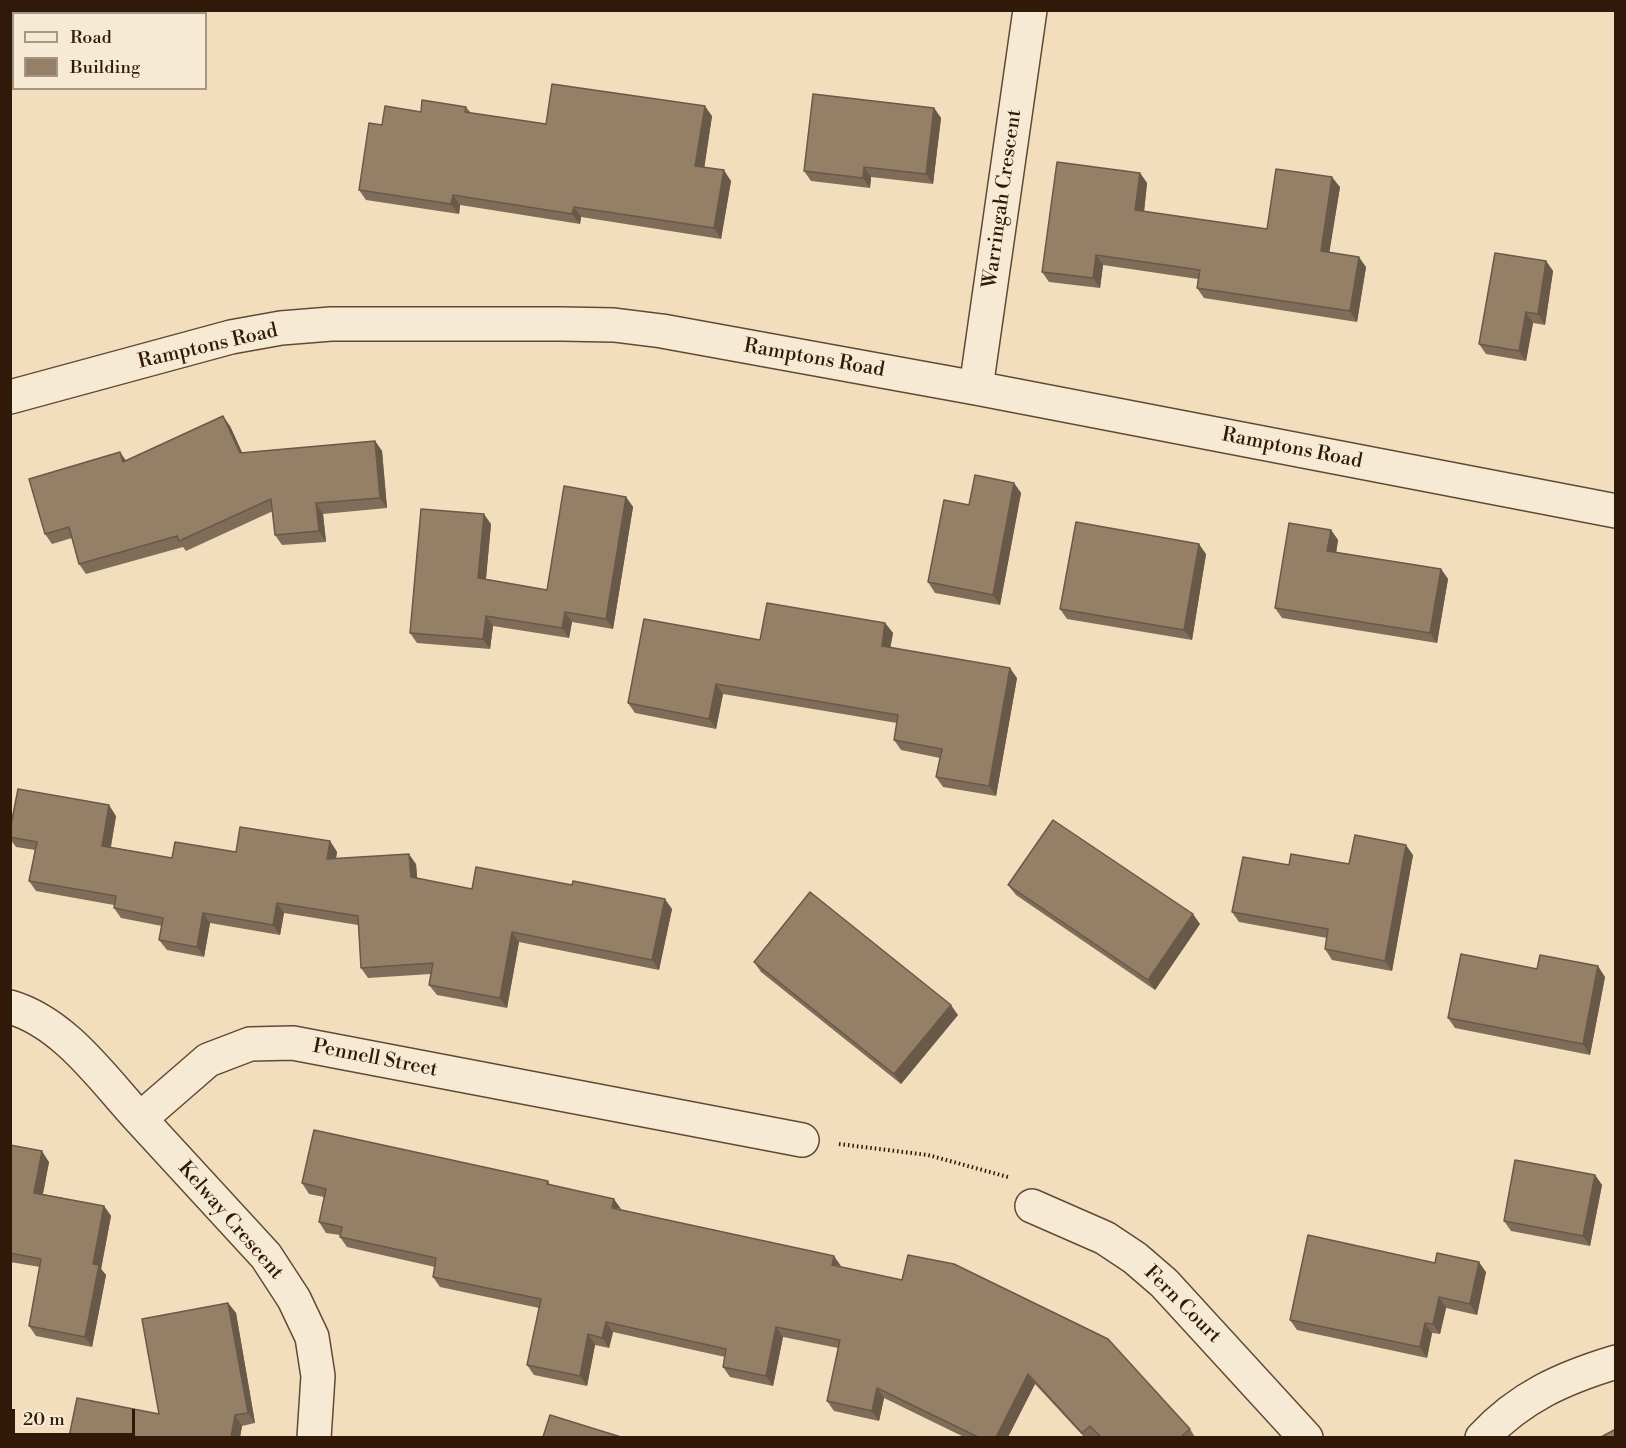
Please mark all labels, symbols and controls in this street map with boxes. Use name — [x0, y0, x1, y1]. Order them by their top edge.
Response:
legend — [12, 12, 207, 90]
text: Road — [70, 26, 112, 49]
text: Building — [70, 56, 140, 79]
street label: Warringah Crescent — [979, 108, 1027, 290]
street label: Ramptons Road — [136, 319, 280, 375]
street label: Ramptons Road — [742, 335, 886, 383]
street label: Ramptons Road — [1220, 424, 1364, 474]
street label: Pennell Street — [311, 1035, 439, 1083]
street label: Kelway Crescent — [172, 1157, 288, 1285]
street label: Fern Court — [1138, 1261, 1226, 1349]
scale bar — [15, 1397, 138, 1435]
text: 20 m — [23, 1408, 65, 1431]

